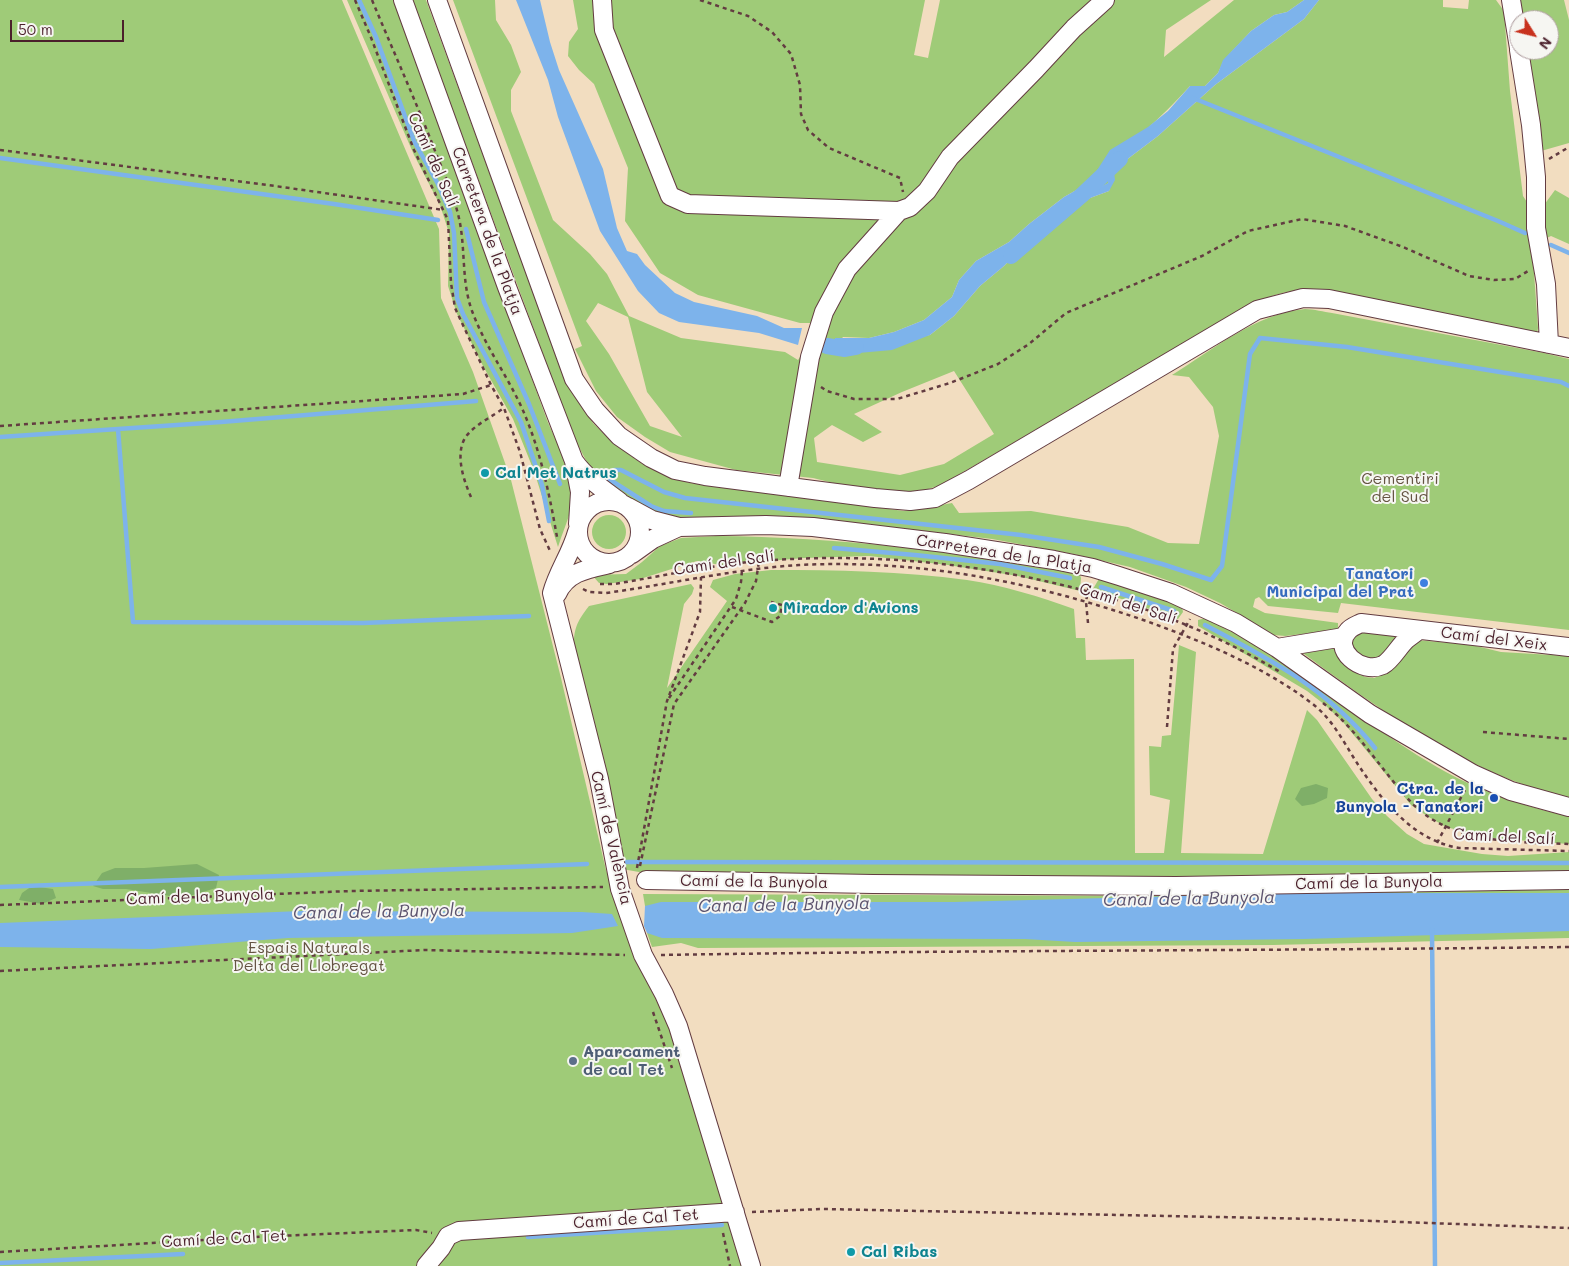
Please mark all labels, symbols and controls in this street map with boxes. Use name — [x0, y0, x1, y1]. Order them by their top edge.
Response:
scale bar — [12, 10, 126, 42]
north arrow — [1509, 10, 1559, 60]
text: 50 m — [18, 19, 53, 39]
text: N — [1535, 34, 1557, 53]
street label: Camí del Salí — [404, 110, 462, 210]
street label: Carretera de la Platja — [448, 144, 526, 318]
place label: Cal Met Natrus — [495, 463, 617, 483]
marker: Cal Met Natrus — [479, 467, 491, 479]
park label: Cementiri del Sud — [1361, 469, 1439, 507]
street label: Carretera de la Platja — [915, 531, 1093, 577]
street label: Camí del Salí — [672, 546, 776, 580]
place label: Tanatori Municipal del Prat — [1266, 564, 1414, 602]
marker: Tanatori Municipal del Prat — [1418, 577, 1430, 589]
street label: Camí del Salí — [1077, 579, 1179, 629]
place label: Mirador d'Avions — [783, 598, 918, 618]
marker: Mirador d'Avions — [767, 602, 779, 614]
street label: Camí del Xeix — [1440, 623, 1548, 655]
street label: Camí de València — [586, 769, 636, 907]
place label: Ctra. de la Bunyola - Tanatori — [1335, 779, 1484, 817]
marker: Ctra. de la Bunyola - Tanatori — [1488, 792, 1500, 804]
street label: Camí del Salí — [1453, 825, 1555, 849]
street label: Camí de la Bunyola — [680, 871, 828, 893]
street label: Camí de la Bunyola — [1295, 872, 1443, 894]
street label: Camí de la Bunyola — [126, 885, 274, 909]
water label: Canal de la Bunyola — [1103, 887, 1275, 911]
water label: Canal de la Bunyola — [698, 893, 870, 917]
water label: Canal de la Bunyola — [293, 900, 465, 924]
park label: Espais Naturals Delta del Llobregat — [233, 938, 385, 976]
place label: Aparcament de cal Tet — [583, 1042, 680, 1080]
marker: Aparcament de cal Tet — [567, 1055, 579, 1067]
street label: Camí de Cal Tet — [573, 1205, 699, 1233]
street label: Camí de Cal Tet — [161, 1226, 287, 1252]
place label: Cal Ribas — [861, 1242, 937, 1262]
marker: Cal Ribas — [845, 1246, 857, 1258]

